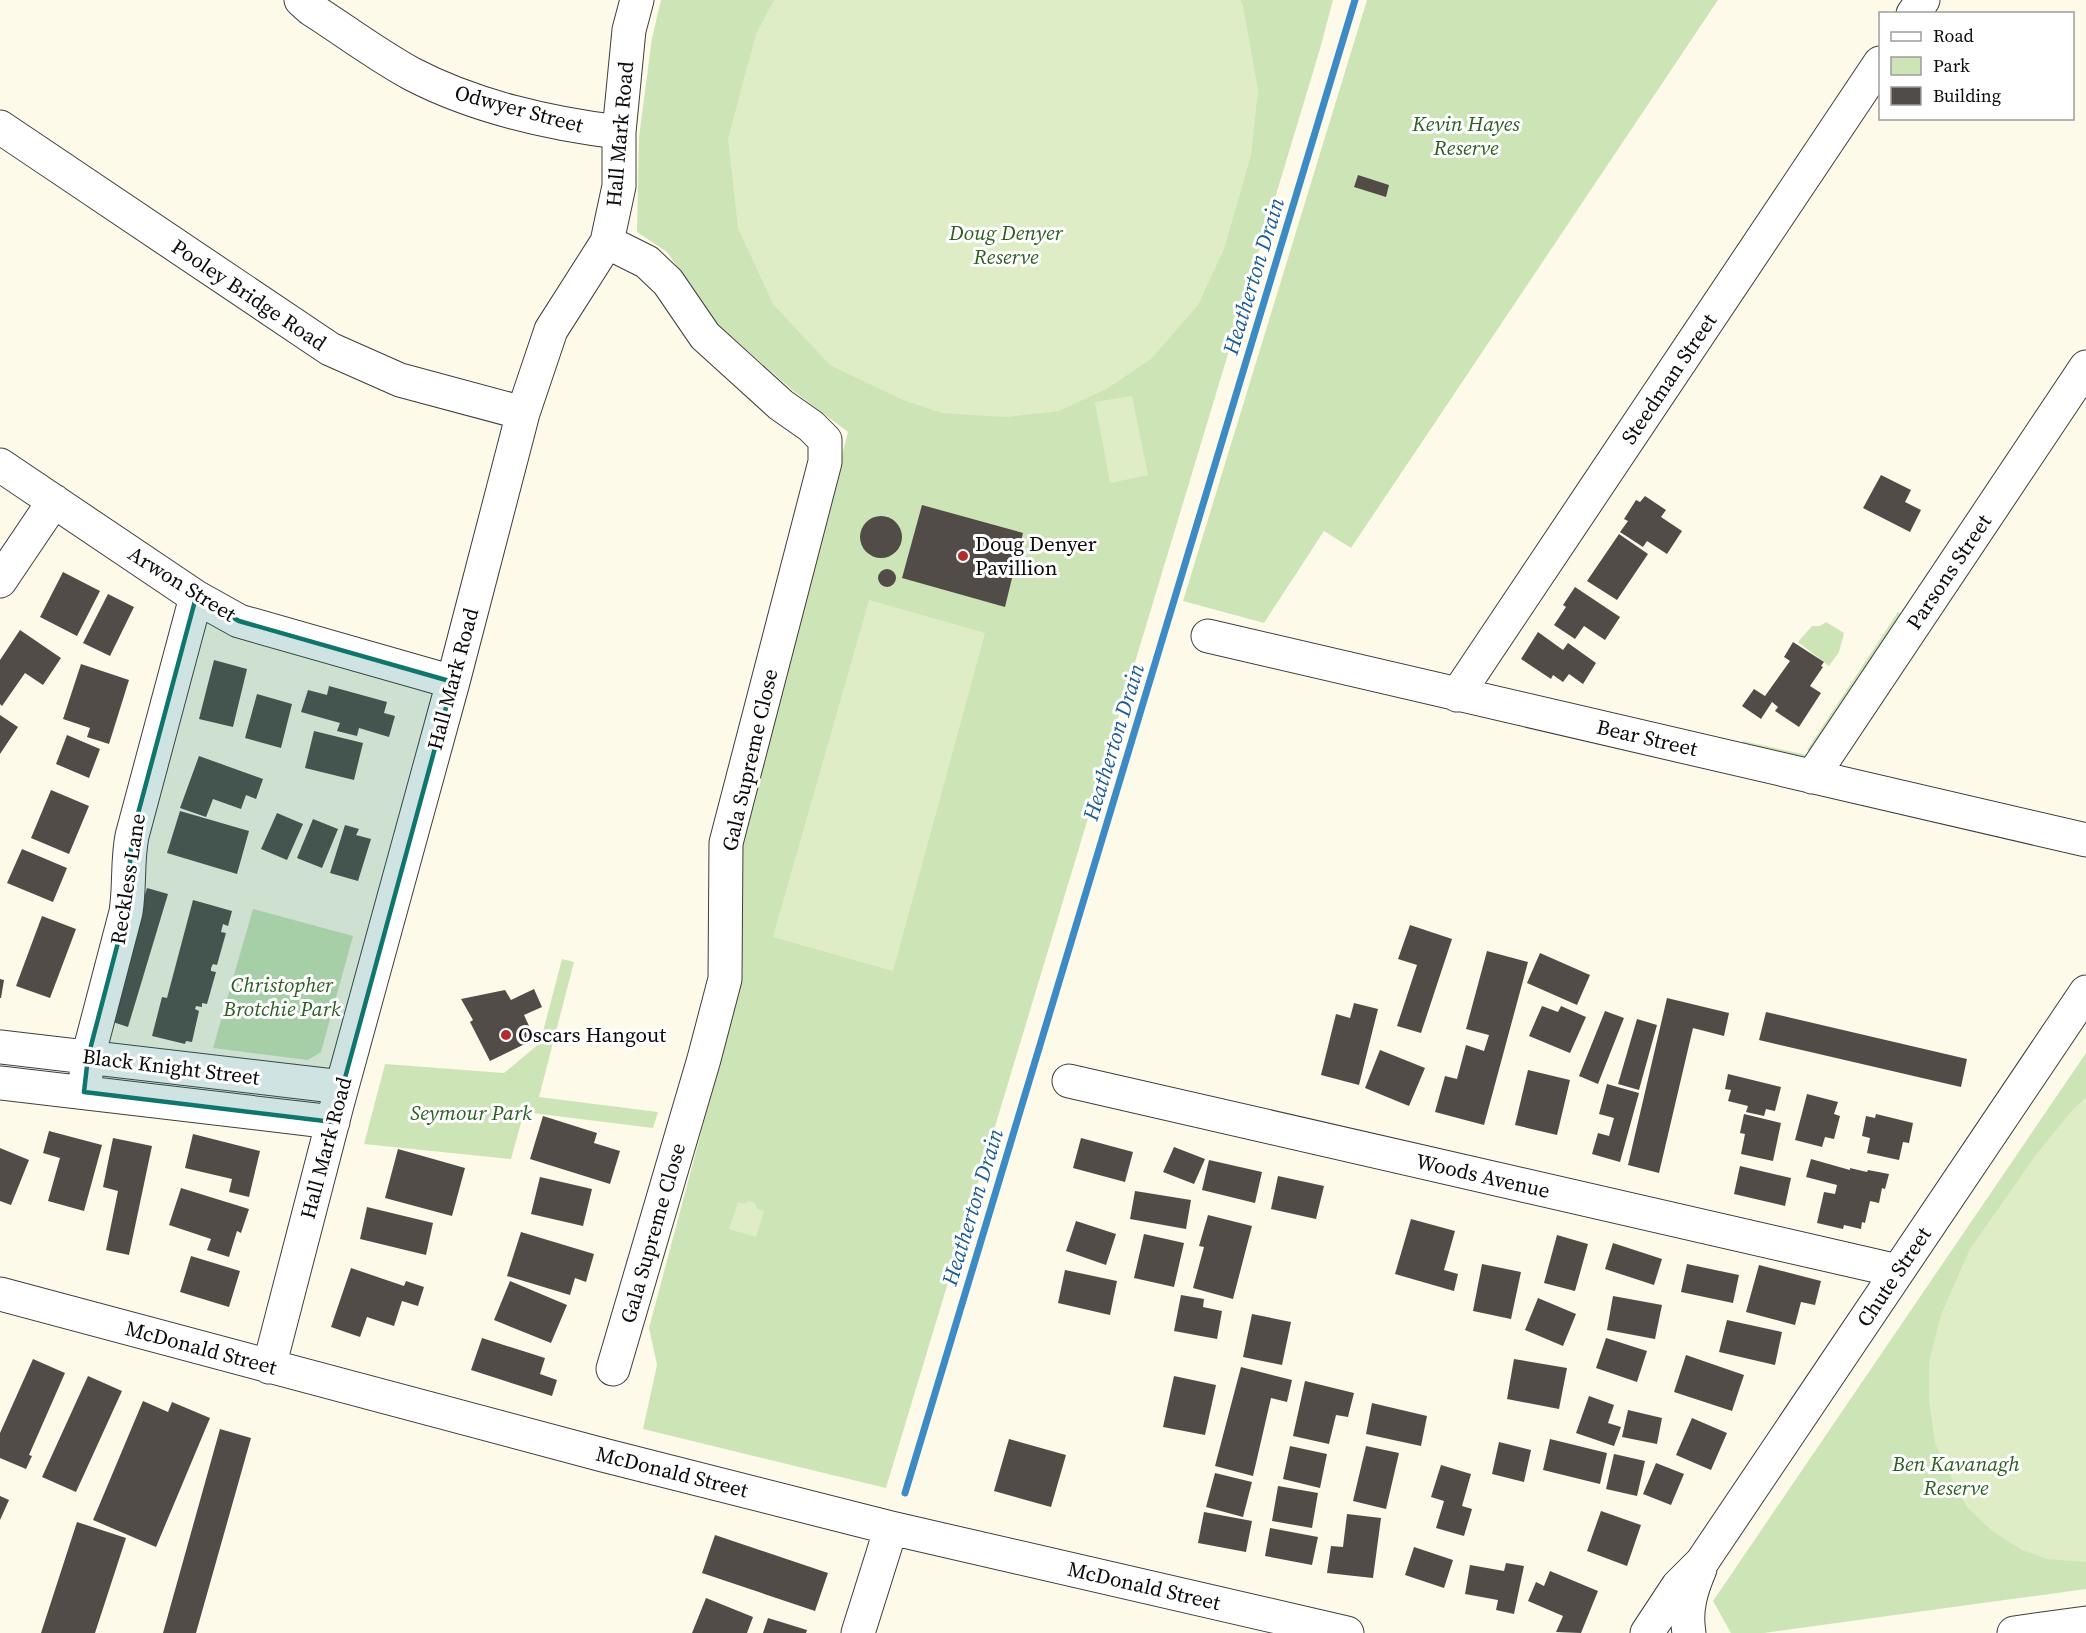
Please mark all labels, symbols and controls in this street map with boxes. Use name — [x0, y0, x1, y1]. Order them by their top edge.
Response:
legend — [1879, 12, 2074, 120]
text: Road — [1933, 23, 1974, 48]
text: Park — [1933, 53, 1970, 78]
street label: Hall Mark Road — [599, 60, 640, 208]
street label: Odwyer Street — [452, 77, 587, 140]
text: Building — [1933, 83, 2001, 108]
park label: Kevin Hayes Reserve — [1411, 109, 1520, 162]
water label: Heatherton Drain — [1215, 193, 1291, 359]
park label: Doug Denyer Reserve — [948, 218, 1064, 271]
street label: Pooley Bridge Road — [166, 232, 333, 357]
street label: Steedman Street — [1614, 307, 1723, 450]
street label: Parsons Street — [1899, 508, 1998, 635]
place label: Doug Denyer Pavillion — [975, 529, 1097, 582]
street label: Arwon Street — [123, 539, 242, 628]
marker: Doug Denyer Pavillion — [956, 549, 970, 563]
street label: Hall Mark Road — [420, 605, 485, 753]
water label: Heatherton Drain — [1075, 659, 1151, 825]
street label: Gala Supreme Close — [714, 666, 785, 854]
street label: Bear Street — [1594, 712, 1700, 763]
street label: Reckless Lane — [103, 811, 152, 947]
park label: Christopher Brotchie Park — [222, 970, 341, 1023]
place label: Oscars Hangout — [518, 1020, 666, 1049]
marker: Oscars Hangout — [499, 1028, 513, 1042]
street label: Black Knight Street — [81, 1041, 261, 1092]
street label: Hall Mark Road — [293, 1074, 358, 1222]
park label: Seymour Park — [410, 1098, 532, 1127]
water label: Heatherton Drain — [934, 1124, 1010, 1290]
street label: Gala Supreme Close — [613, 1139, 692, 1326]
street label: Woods Avenue — [1413, 1146, 1553, 1205]
street label: Chute Street — [1849, 1221, 1938, 1332]
street label: McDonald Street — [122, 1313, 280, 1382]
street label: McDonald Street — [593, 1439, 751, 1504]
park label: Ben Kavanagh Reserve — [1891, 1449, 2020, 1502]
street label: McDonald Street — [1065, 1554, 1223, 1617]

